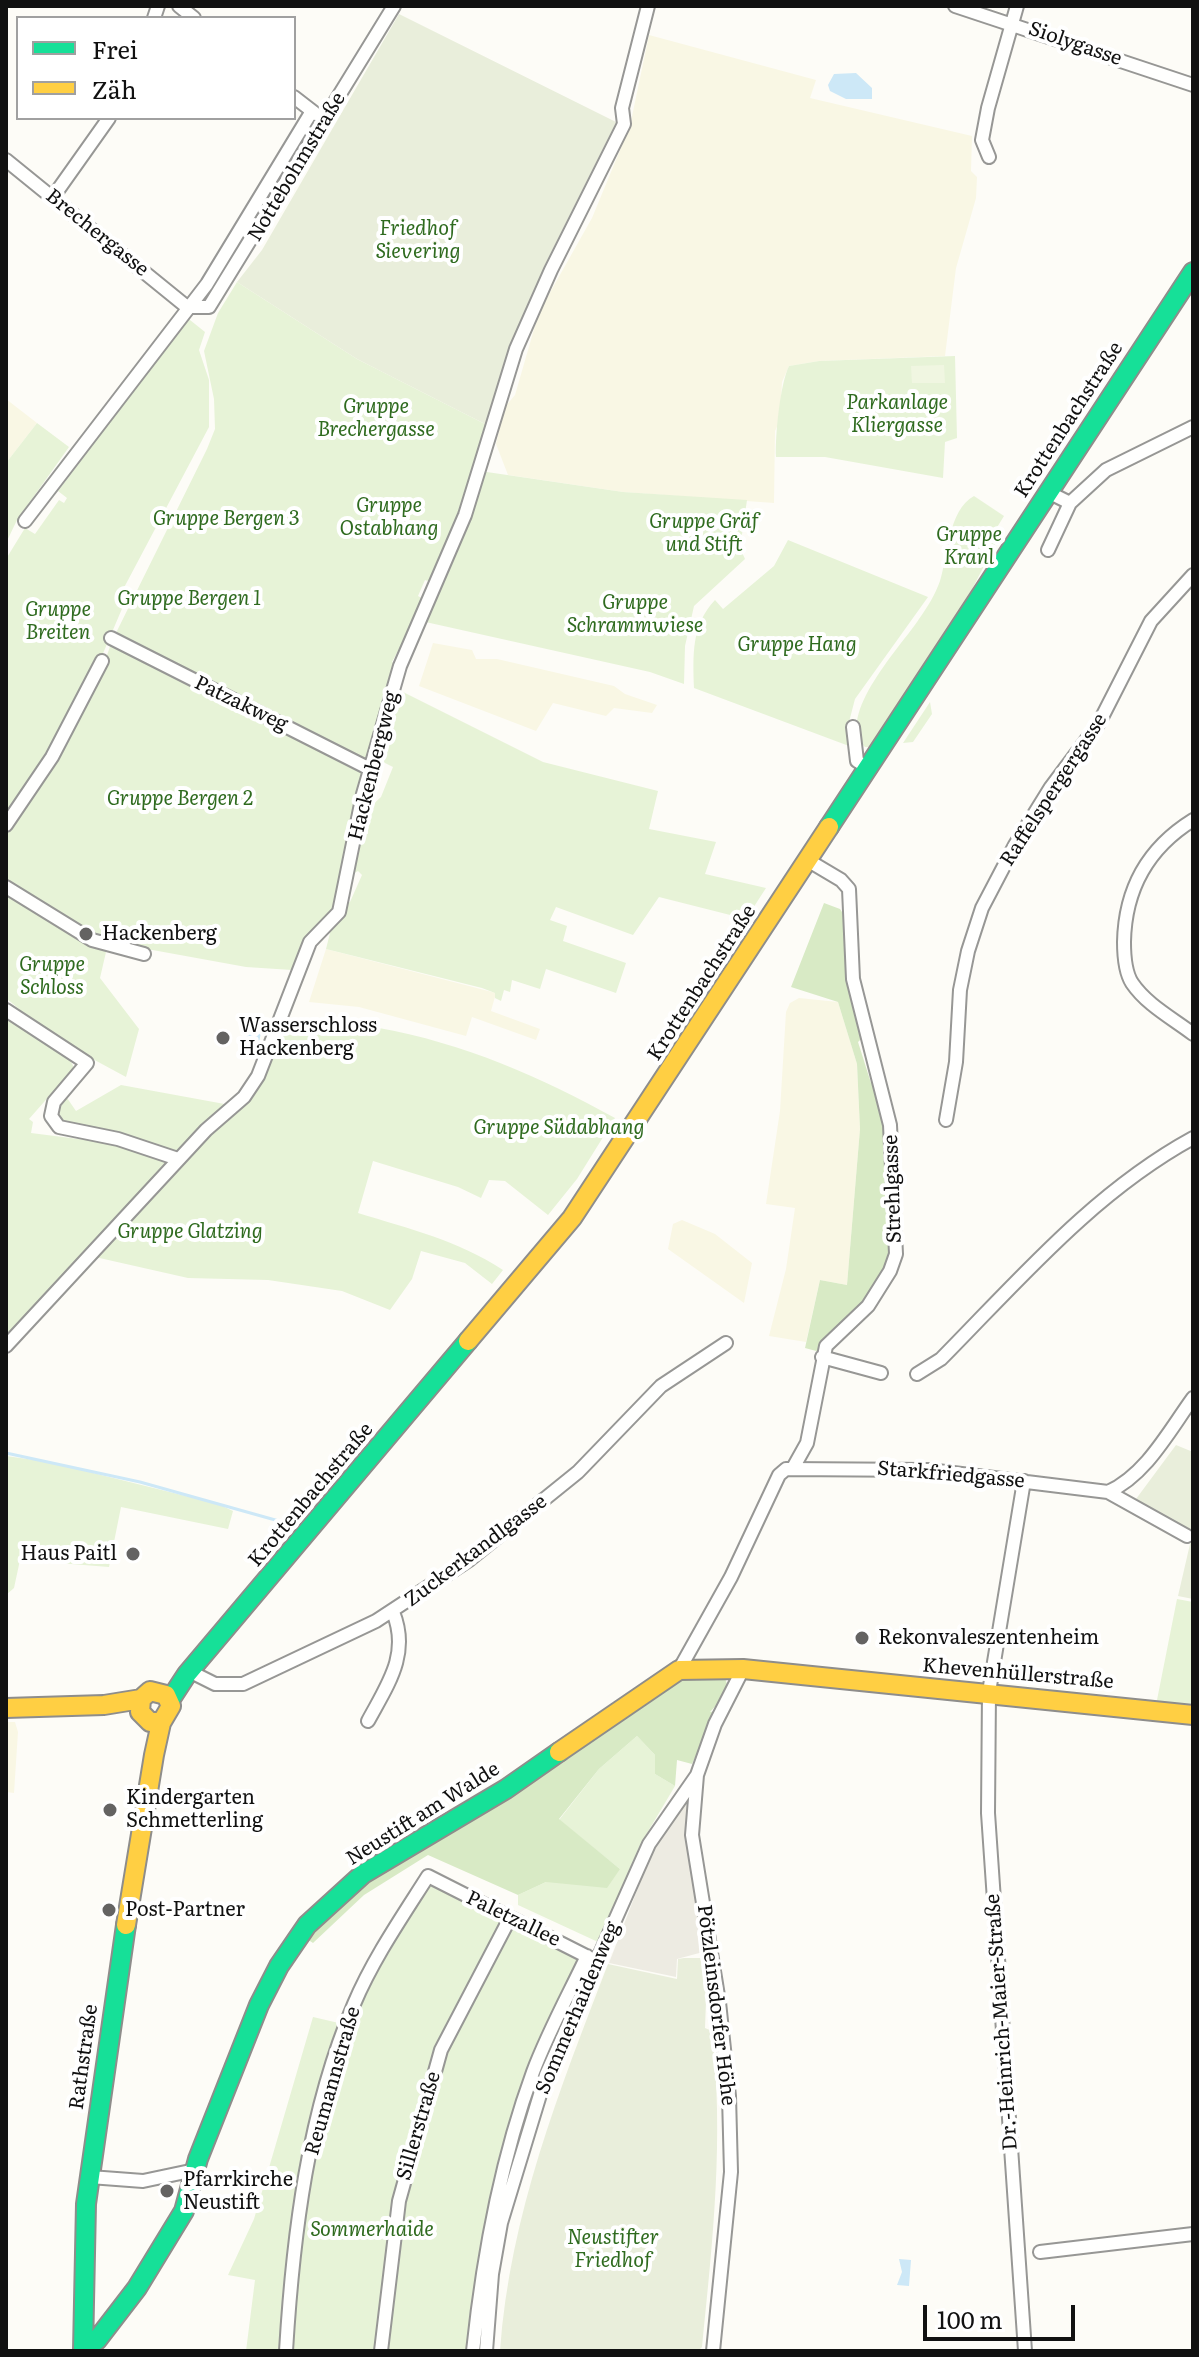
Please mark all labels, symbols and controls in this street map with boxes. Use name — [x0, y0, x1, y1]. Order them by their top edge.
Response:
legend — [16, 16, 296, 120]
street label: Siolygasse — [1025, 17, 1125, 71]
text: Frei — [92, 31, 138, 66]
text: Zäh — [92, 71, 137, 106]
street label: Nottebohmstraße — [243, 88, 351, 246]
street label: Brechergasse — [41, 184, 153, 282]
park label: Friedhof Sievering — [375, 217, 461, 264]
street label: Krottenbachstraße — [1010, 338, 1128, 502]
park label: Parkanlage Kliergasse — [846, 391, 948, 438]
park label: Gruppe Brechergasse — [317, 395, 435, 442]
park label: Gruppe Ostabhang — [340, 494, 438, 541]
park label: Gruppe Bergen 3 — [153, 507, 299, 531]
park label: Gruppe Gräf und Stift — [649, 510, 759, 557]
park label: Gruppe Kranl — [936, 523, 1002, 570]
park label: Gruppe Bergen 1 — [117, 587, 261, 611]
park label: Gruppe Schrammwiese — [567, 591, 703, 638]
park label: Gruppe Breiten — [25, 598, 91, 645]
park label: Gruppe Hang — [737, 633, 857, 657]
street label: Patzakweg — [190, 671, 292, 737]
street label: Hackenbergweg — [344, 689, 404, 843]
street label: Raffelspergergasse — [996, 709, 1112, 871]
park label: Gruppe Bergen 2 — [107, 787, 253, 811]
street label: Krottenbachstraße — [643, 901, 761, 1065]
place label: Hackenberg — [102, 922, 217, 946]
marker: Hackenberg — [77, 925, 95, 943]
park label: Gruppe Schloss — [19, 953, 85, 1000]
place label: Wasserschloss Hackenberg — [239, 1014, 377, 1061]
marker: Wasserschloss Hackenberg — [214, 1029, 232, 1047]
park label: Gruppe Südabhang — [473, 1116, 645, 1140]
street label: Strehlgasse — [879, 1134, 907, 1244]
park label: Gruppe Glatzing — [117, 1220, 263, 1244]
street label: Krottenbachstraße — [244, 1418, 378, 1572]
street label: Starkfriedgasse — [876, 1457, 1026, 1493]
street label: Zuckerkandlgasse — [400, 1490, 552, 1612]
place label: Haus Paitl — [21, 1542, 117, 1566]
marker: Haus Paitl — [124, 1545, 142, 1563]
place label: Rekonvaleszentenheim — [878, 1626, 1099, 1650]
marker: Rekonvaleszentenheim — [853, 1629, 871, 1647]
street label: Khevenhüllerstraße — [921, 1654, 1115, 1694]
street label: Neustift am Walde — [342, 1757, 504, 1871]
place label: Kindergarten Schmetterling — [126, 1786, 263, 1833]
marker: Kindergarten Schmetterling — [101, 1801, 119, 1819]
street label: Paletzallee — [462, 1886, 564, 1952]
street label: Dr.-Heinrich-Maier-Straße — [981, 1893, 1023, 2151]
place label: Post-Partner — [125, 1898, 245, 1922]
marker: Post-Partner — [100, 1901, 118, 1919]
street label: Pötzleinsdorfer Höhe — [692, 1903, 740, 2107]
street label: Sommerhaidenweg — [531, 1918, 625, 2098]
street label: Rathstraße — [65, 2003, 103, 2111]
street label: Reumannstraße — [300, 2004, 366, 2158]
street label: Sillerstraße — [392, 2069, 446, 2183]
place label: Pfarrkirche Neustift — [183, 2168, 293, 2215]
marker: Pfarrkirche Neustift — [158, 2182, 176, 2200]
park label: Sommerhaide — [310, 2218, 434, 2242]
park label: Neustifter Friedhof — [567, 2226, 659, 2273]
scale bar — [927, 2289, 1079, 2339]
text: 100 m — [937, 2301, 1003, 2336]

